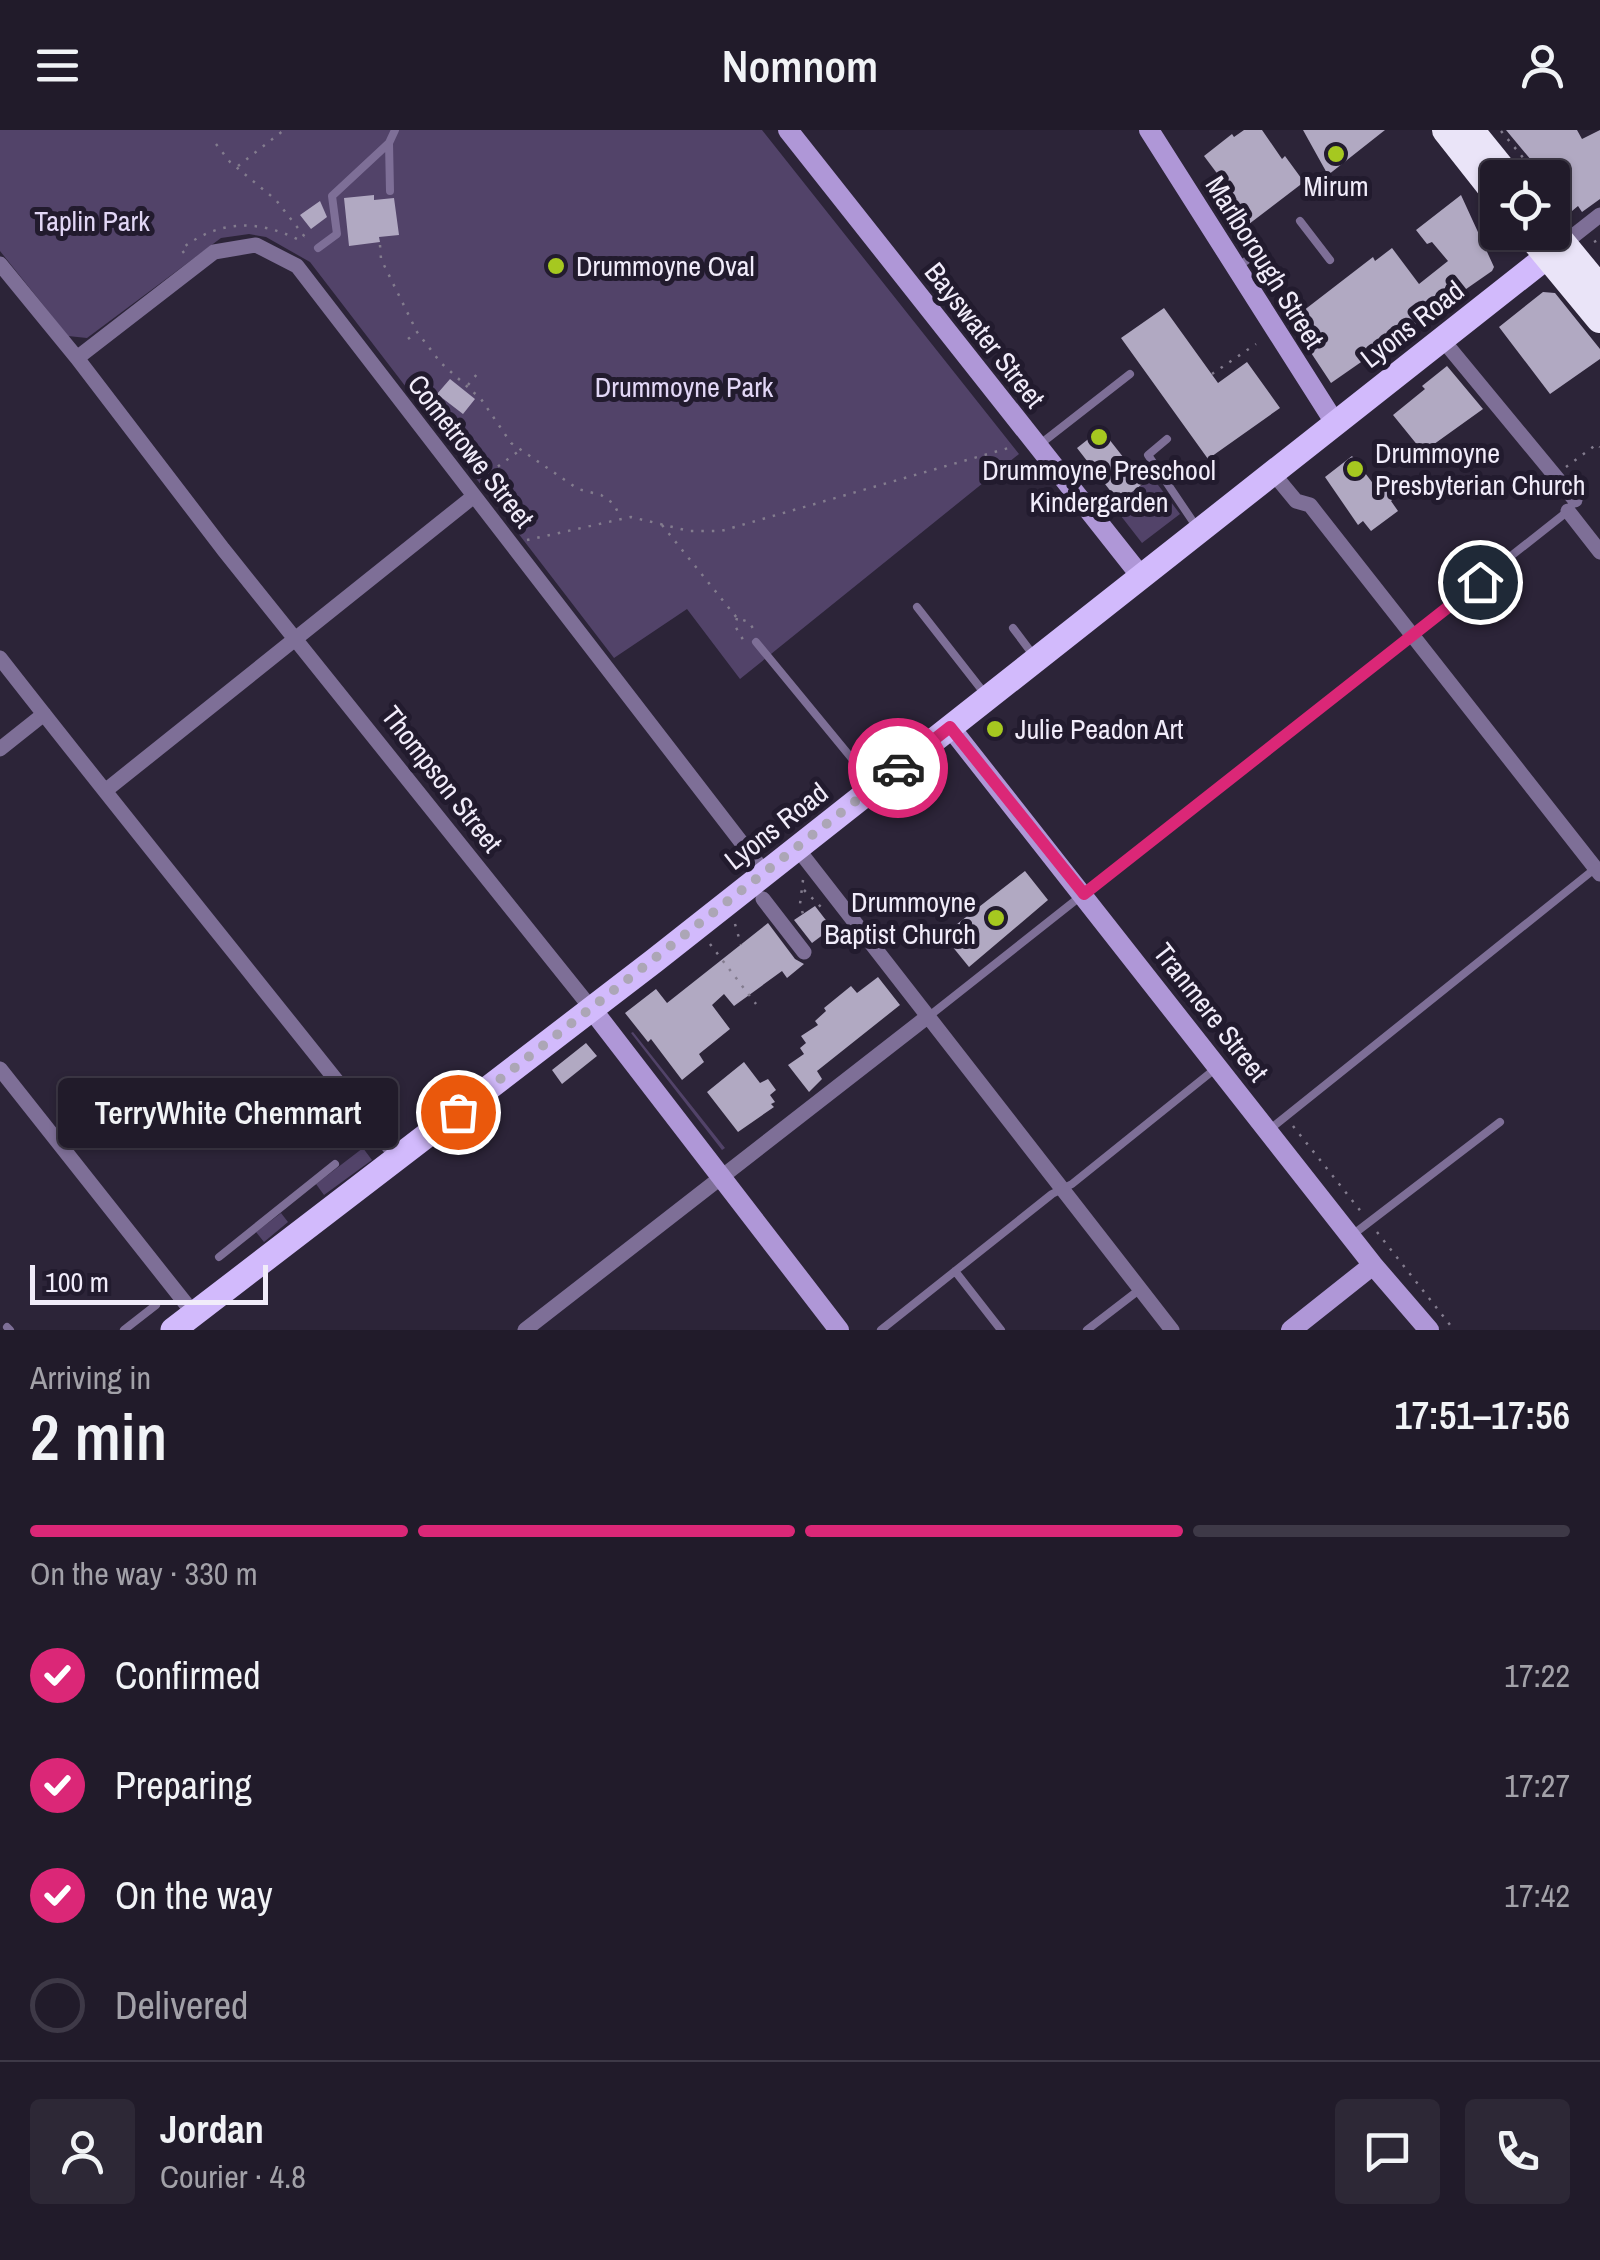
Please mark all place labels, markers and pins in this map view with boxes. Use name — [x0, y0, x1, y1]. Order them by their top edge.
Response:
marker: Mirum — [1325, 143, 1347, 165]
place label: Mirum — [1303, 167, 1369, 205]
place label: Drummoyne Oval — [576, 247, 755, 285]
marker: Drummoyne Oval — [545, 255, 567, 277]
marker: Drummoyne Preschool Kindergarden — [1088, 426, 1110, 448]
place label: Drummoyne Presbyterian Church — [1375, 434, 1586, 504]
place label: Drummoyne Preschool Kindergarden — [982, 451, 1216, 521]
marker: Drummoyne Presbyterian Church — [1344, 458, 1366, 480]
pin — [1438, 540, 1523, 625]
place label: Julie Peadon Art — [1015, 710, 1184, 748]
marker: Julie Peadon Art — [984, 718, 1006, 740]
place label: Drummoyne Baptist Church — [824, 883, 976, 953]
marker: Drummoyne Baptist Church — [985, 907, 1007, 929]
pin — [416, 1070, 501, 1155]
callout: TerryWhite Chemmart — [58, 1077, 398, 1147]

